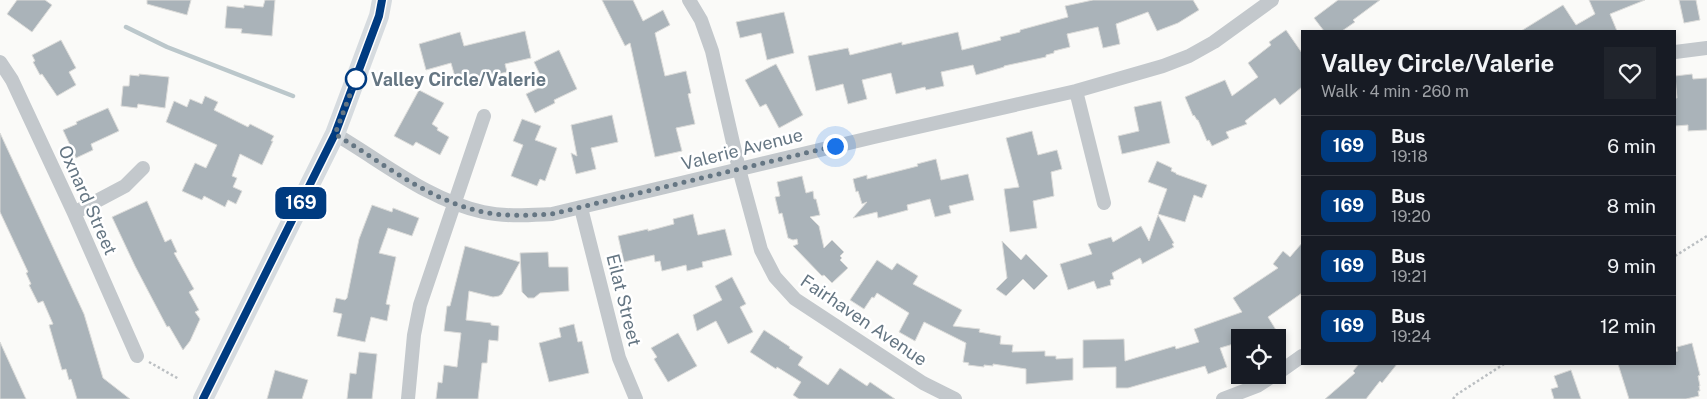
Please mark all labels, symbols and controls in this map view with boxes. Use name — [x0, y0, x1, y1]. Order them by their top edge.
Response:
button: heart — [1604, 47, 1656, 99]
text: Valley Circle/Valerie — [1321, 49, 1554, 77]
marker: Valley Circle/Valerie — [345, 68, 367, 90]
place label: Valley Circle/Valerie — [371, 69, 546, 90]
text: Walk · 4 min · 260 m — [1321, 82, 1469, 101]
street label: Valerie Avenue — [679, 124, 805, 174]
text: Bus — [1391, 125, 1425, 147]
your location — [823, 134, 848, 159]
text: 169 — [1333, 135, 1364, 156]
text: 6 min — [1607, 135, 1656, 157]
street label: Oxnard Street — [54, 142, 122, 258]
text: 19:18 — [1391, 147, 1428, 166]
text: Bus — [1391, 185, 1425, 207]
line badge: 169 — [272, 187, 330, 219]
text: 169 — [285, 192, 317, 213]
text: 169 — [1333, 195, 1364, 216]
text: 8 min — [1607, 195, 1656, 217]
text: 19:20 — [1391, 207, 1431, 226]
text: Bus — [1391, 245, 1425, 267]
street label: Eilat Street — [602, 252, 646, 348]
text: 169 — [1333, 255, 1364, 276]
text: 9 min — [1607, 255, 1656, 277]
text: 19:21 — [1391, 267, 1427, 286]
street label: Fairhaven Avenue — [797, 270, 931, 370]
text: Bus — [1391, 305, 1425, 327]
text: 169 — [1333, 315, 1364, 336]
text: 12 min — [1600, 315, 1656, 337]
text: 19:24 — [1391, 327, 1431, 346]
map controls — [1231, 329, 1286, 384]
button: locate — [1231, 329, 1286, 384]

